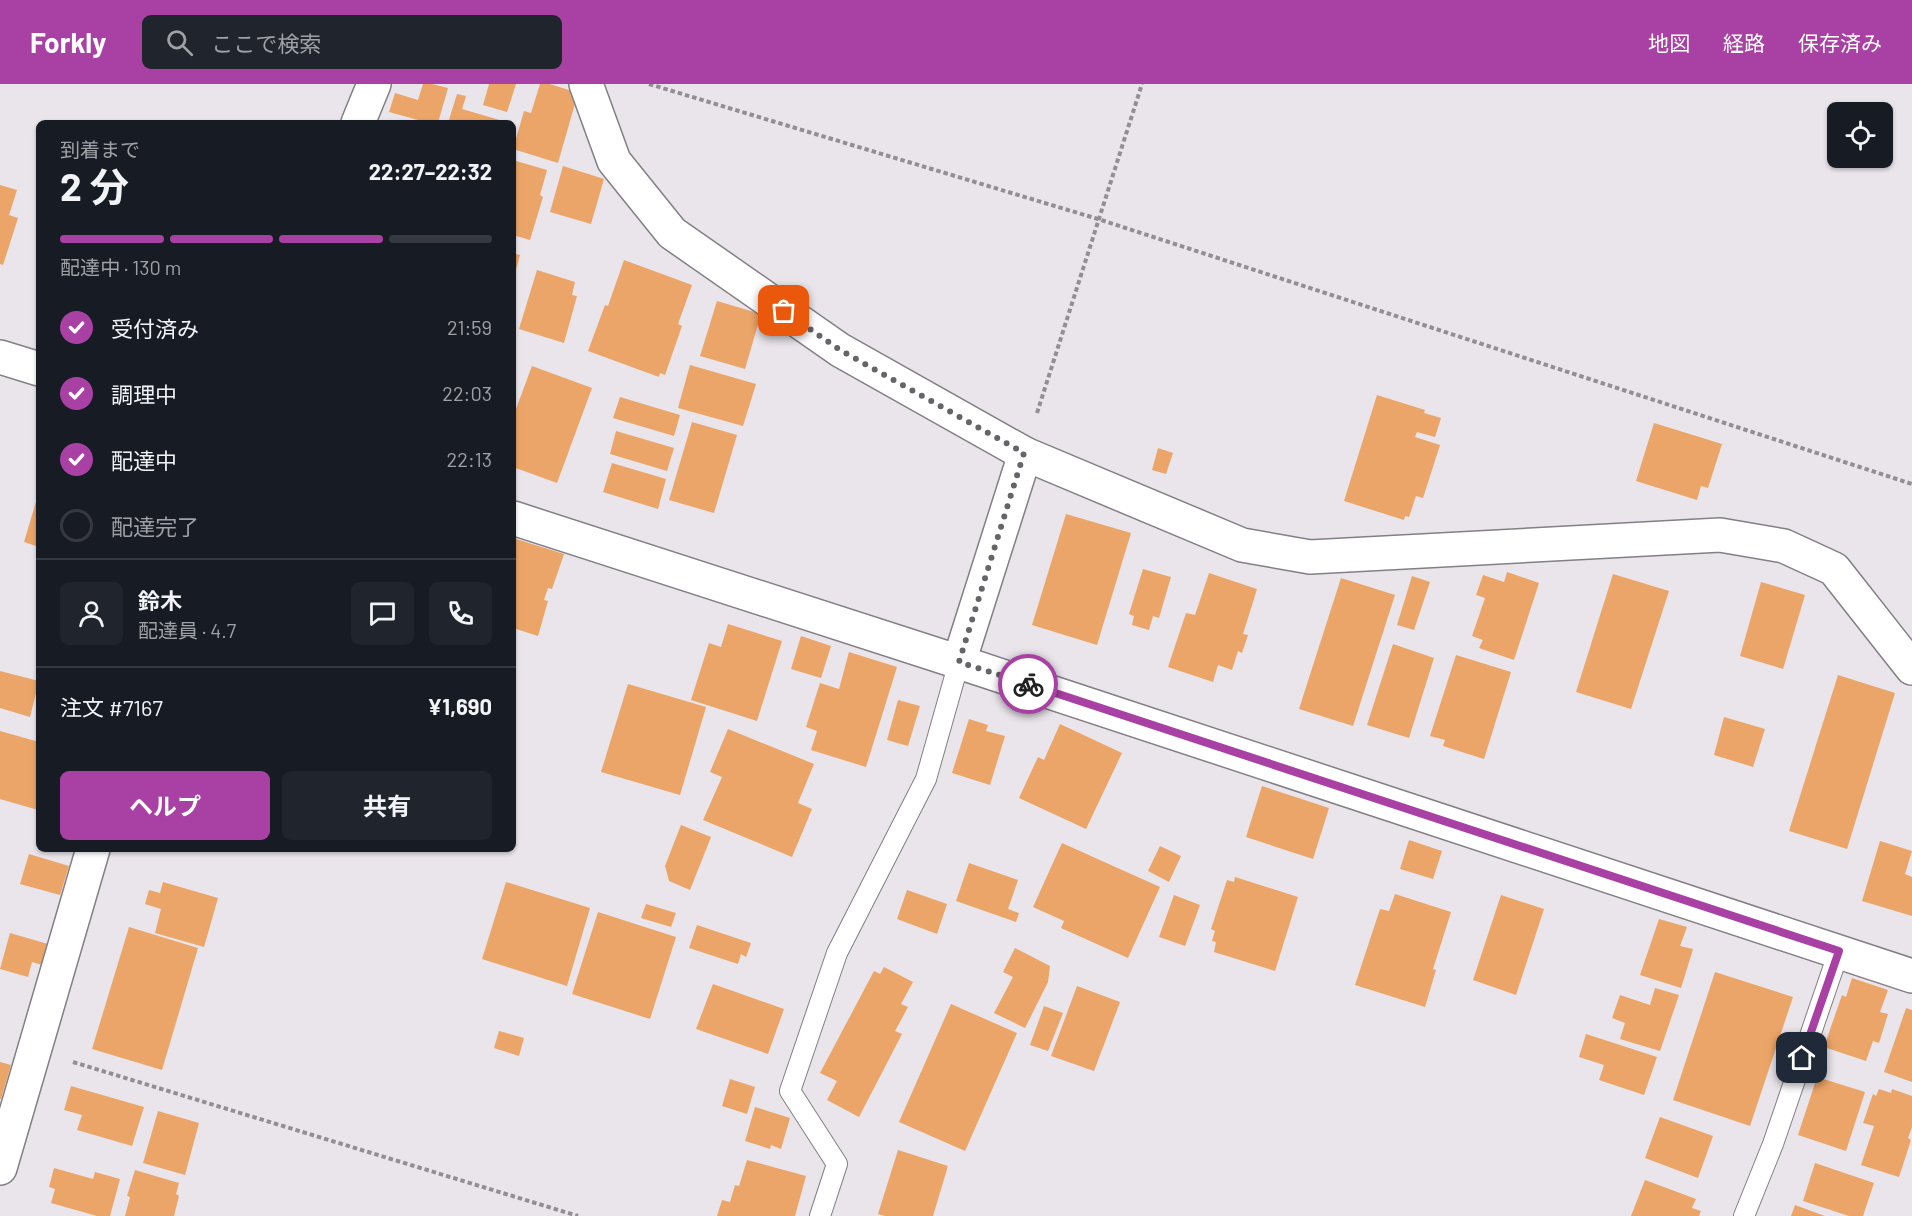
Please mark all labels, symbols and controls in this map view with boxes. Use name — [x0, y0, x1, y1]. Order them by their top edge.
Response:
search box — [142, 15, 562, 69]
text: Forkly — [30, 25, 106, 59]
icon: search — [163, 26, 196, 59]
text: ここで検索 — [211, 30, 321, 56]
text: 地図 — [1648, 30, 1690, 55]
text: 経路 — [1723, 30, 1765, 55]
text: 保存済み — [1798, 30, 1882, 55]
map controls — [1827, 102, 1893, 168]
button: locate — [1827, 102, 1893, 168]
text: 到着まで — [60, 137, 140, 161]
text: 22:27–22:32 — [369, 158, 492, 184]
text: 2 分 — [60, 162, 129, 209]
text: 配達中 · 130 m — [60, 255, 181, 279]
pin — [758, 285, 809, 336]
icon: bag — [767, 294, 800, 327]
icon: check — [60, 311, 93, 344]
text: 受付済み — [111, 315, 199, 341]
text: 21:59 — [447, 315, 492, 339]
icon: check — [60, 377, 93, 410]
text: 調理中 — [111, 381, 177, 407]
text: 22:03 — [442, 381, 492, 405]
icon: check — [60, 443, 93, 476]
text: 配達中 — [111, 447, 177, 473]
text: 22:13 — [446, 447, 492, 471]
text: 配達完了 — [111, 513, 199, 539]
button: person — [60, 582, 123, 645]
button: chat — [351, 582, 414, 645]
button: phone — [429, 582, 492, 645]
text: 鈴木 — [138, 587, 182, 613]
text: 配達員 · 4.7 — [138, 618, 236, 642]
courier — [998, 654, 1058, 714]
icon: bike — [1012, 668, 1045, 701]
text: ¥1,690 — [427, 693, 492, 719]
text: 注文 #7167 — [60, 694, 163, 720]
button: ヘルプ — [60, 771, 270, 840]
button: 共有 — [282, 771, 492, 840]
pin — [1776, 1032, 1827, 1083]
icon: home — [1785, 1041, 1818, 1074]

